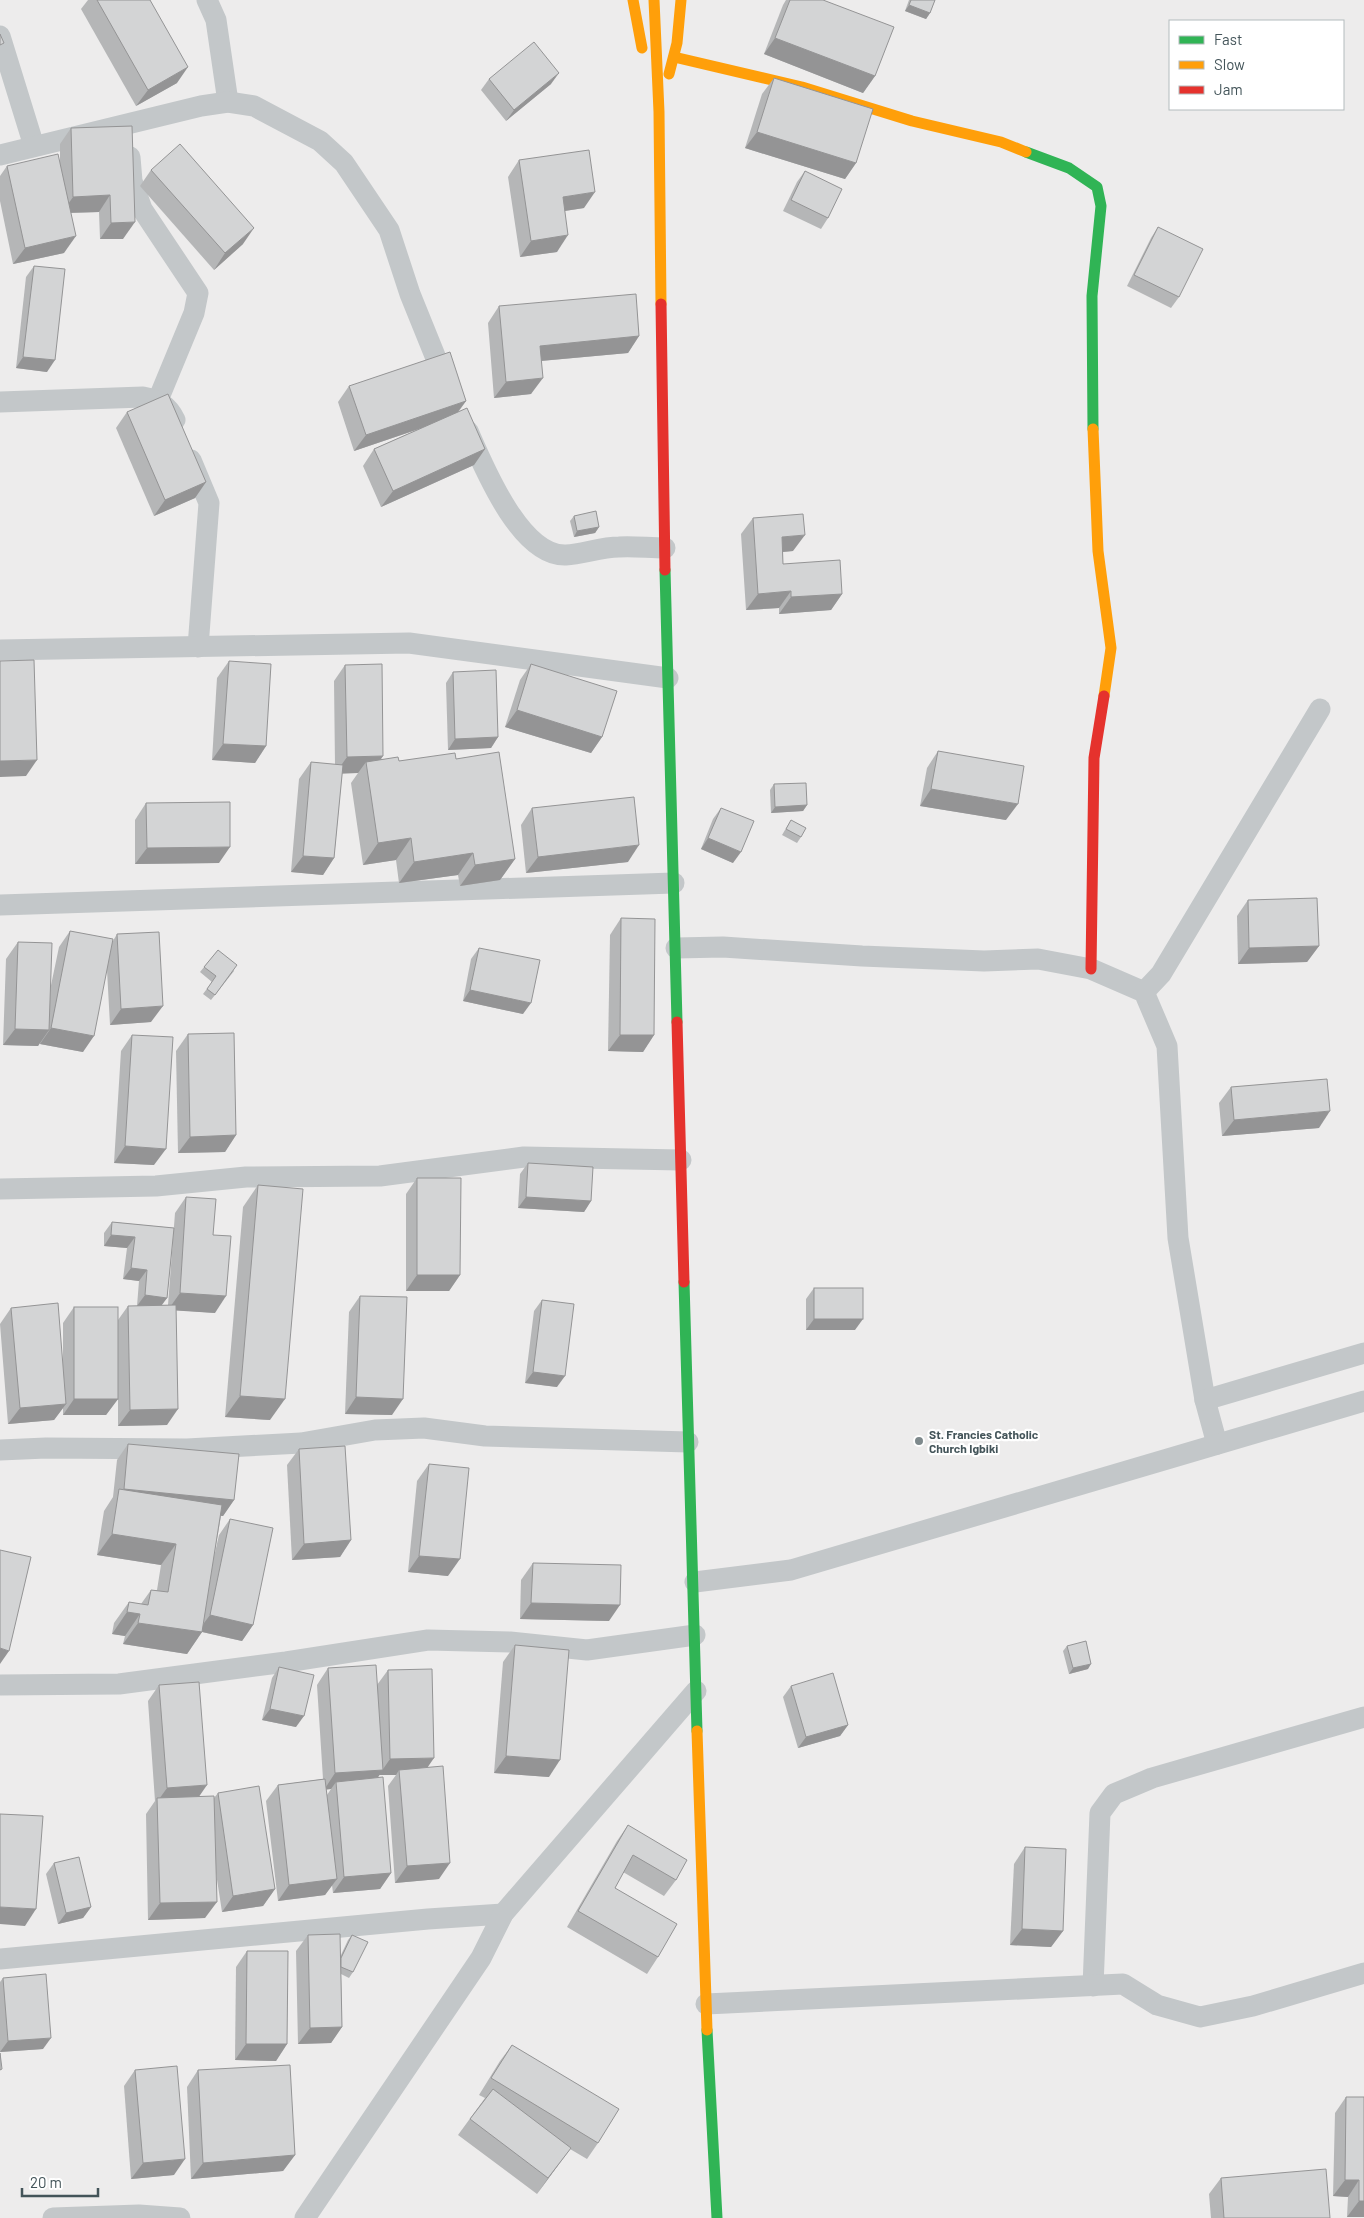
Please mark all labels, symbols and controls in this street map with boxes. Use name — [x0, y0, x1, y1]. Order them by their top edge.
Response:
legend — [1169, 20, 1344, 110]
text: Fast — [1214, 30, 1242, 48]
text: Slow — [1214, 55, 1245, 73]
text: Jam — [1214, 80, 1243, 98]
place label: St. Francies Catholic Church Igbiki — [929, 1427, 1039, 1455]
marker: St. Francies Catholic Church Igbiki — [913, 1435, 925, 1447]
scale bar — [22, 2166, 99, 2198]
text: 20 m — [30, 2173, 62, 2191]

